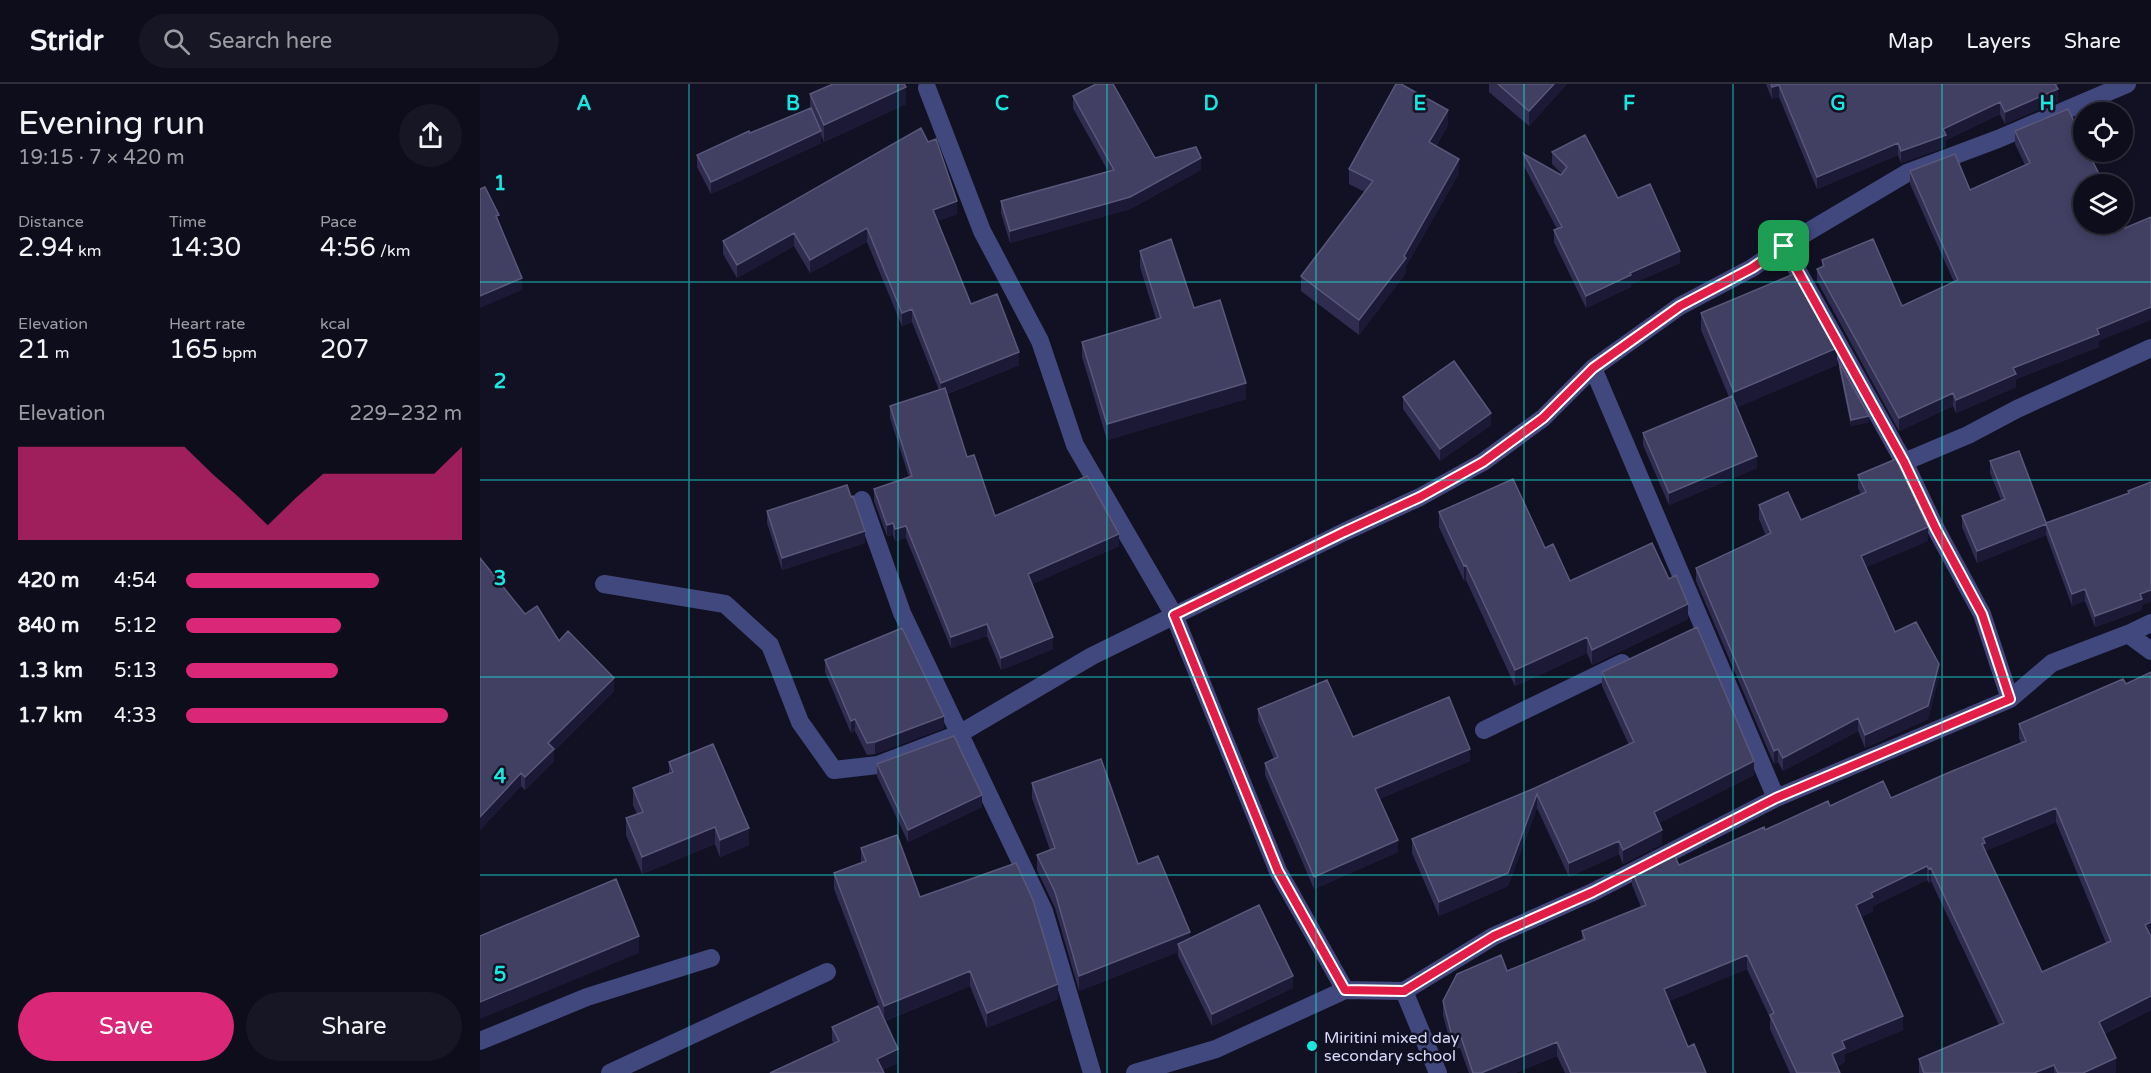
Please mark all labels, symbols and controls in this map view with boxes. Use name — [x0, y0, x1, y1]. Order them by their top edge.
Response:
search box — [139, 14, 559, 68]
text: Stridr — [30, 24, 103, 58]
icon: search — [160, 25, 193, 58]
text: Search here — [208, 28, 332, 54]
text: Map — [1888, 29, 1933, 54]
text: Layers — [1966, 29, 2031, 54]
text: Share — [2064, 29, 2121, 54]
text: A — [577, 92, 592, 116]
text: B — [786, 92, 800, 116]
text: C — [995, 92, 1009, 116]
text: D — [1203, 92, 1219, 116]
text: E — [1414, 92, 1427, 116]
text: F — [1623, 92, 1635, 116]
text: G — [1830, 92, 1846, 116]
text: H — [2039, 92, 2055, 116]
map controls — [2073, 102, 2133, 234]
button: locate — [2073, 102, 2133, 162]
text: Evening run — [18, 104, 205, 143]
button: share — [399, 104, 462, 167]
text: 19:15 · 7 × 420 m — [18, 146, 185, 170]
text: 1 — [494, 172, 506, 196]
button: layers — [2073, 174, 2133, 234]
text: Distance — [18, 212, 84, 232]
text: Time — [169, 212, 206, 232]
text: Pace — [320, 212, 357, 232]
pin — [1758, 220, 1809, 271]
icon: arrive — [1767, 229, 1800, 262]
text: 2.94 — [18, 232, 74, 263]
text: 14:30 — [169, 232, 241, 263]
text: 4:56 — [320, 232, 376, 263]
text: km — [74, 241, 101, 261]
text: /km — [376, 241, 410, 261]
text: Elevation — [18, 314, 88, 334]
text: Heart rate — [169, 314, 245, 334]
text: kcal — [320, 314, 350, 334]
text: 21 — [18, 334, 51, 365]
text: 165 — [169, 334, 218, 365]
text: 207 — [320, 334, 369, 365]
text: m — [51, 343, 70, 363]
text: bpm — [218, 343, 257, 363]
text: 2 — [494, 370, 506, 394]
text: Elevation — [18, 402, 105, 426]
text: 229–232 m — [349, 402, 462, 426]
text: 3 — [494, 567, 506, 591]
text: 420 m — [18, 569, 79, 593]
text: 4:54 — [114, 569, 157, 593]
text: 840 m — [18, 614, 79, 638]
text: 5:12 — [114, 614, 157, 638]
text: 1.3 km — [18, 659, 83, 683]
text: 5:13 — [114, 659, 157, 683]
text: 1.7 km — [18, 704, 83, 728]
text: 4:33 — [114, 704, 157, 728]
text: 4 — [494, 765, 507, 789]
text: 5 — [494, 963, 506, 987]
button: Save — [18, 992, 234, 1061]
button: Share — [246, 992, 462, 1061]
place label: Miritini mixed day secondary school — [1324, 1028, 1460, 1066]
marker: Miritini mixed day secondary school — [1305, 1039, 1319, 1053]

